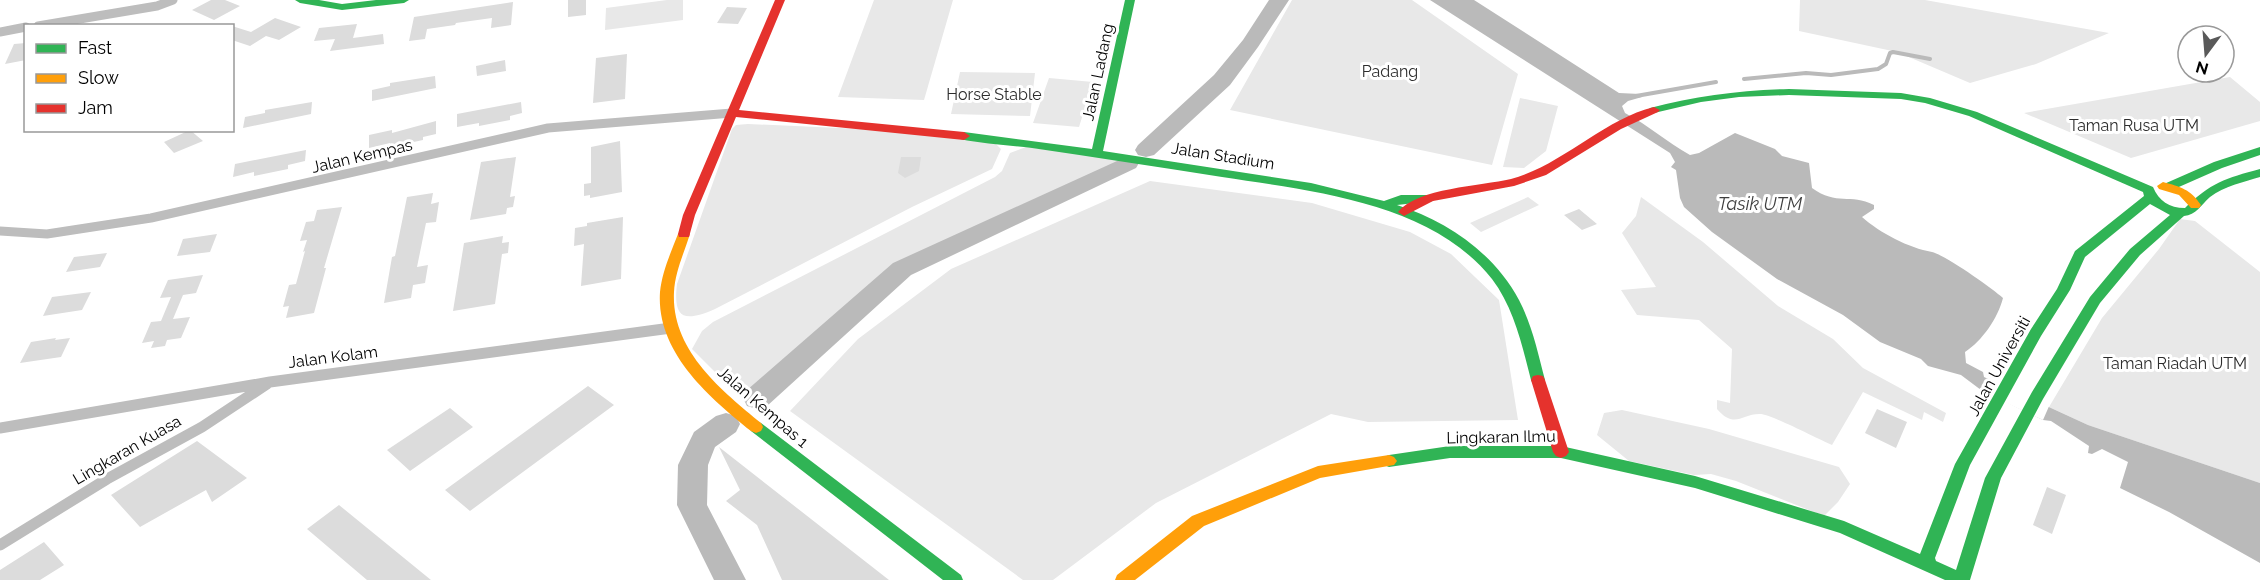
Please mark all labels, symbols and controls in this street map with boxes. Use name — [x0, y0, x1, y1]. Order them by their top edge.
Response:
street label: Jalan Ladang — [1078, 22, 1118, 122]
legend — [24, 24, 234, 132]
north arrow — [2176, 24, 2236, 84]
text: Fast — [78, 37, 112, 58]
text: N — [2194, 57, 2210, 79]
park label: Padang — [1362, 62, 1418, 81]
text: Slow — [78, 67, 119, 88]
park label: Horse Stable — [946, 85, 1042, 104]
text: Jam — [78, 97, 113, 118]
park label: Taman Rusa UTM — [2069, 116, 2199, 135]
street label: Jalan Kempas — [310, 135, 415, 177]
street label: Jalan Stadium — [1170, 138, 1276, 174]
water label: Tasik UTM — [1718, 193, 1803, 214]
street label: Jalan Universiti — [1964, 313, 2034, 419]
street label: Jalan Kolam — [287, 342, 379, 372]
park label: Taman Riadah UTM — [2103, 354, 2247, 373]
street label: Jalan Kempas 1 — [714, 362, 812, 452]
street label: Lingkaran Kuasa — [70, 411, 184, 489]
street label: Lingkaran Ilmu — [1446, 427, 1556, 447]

